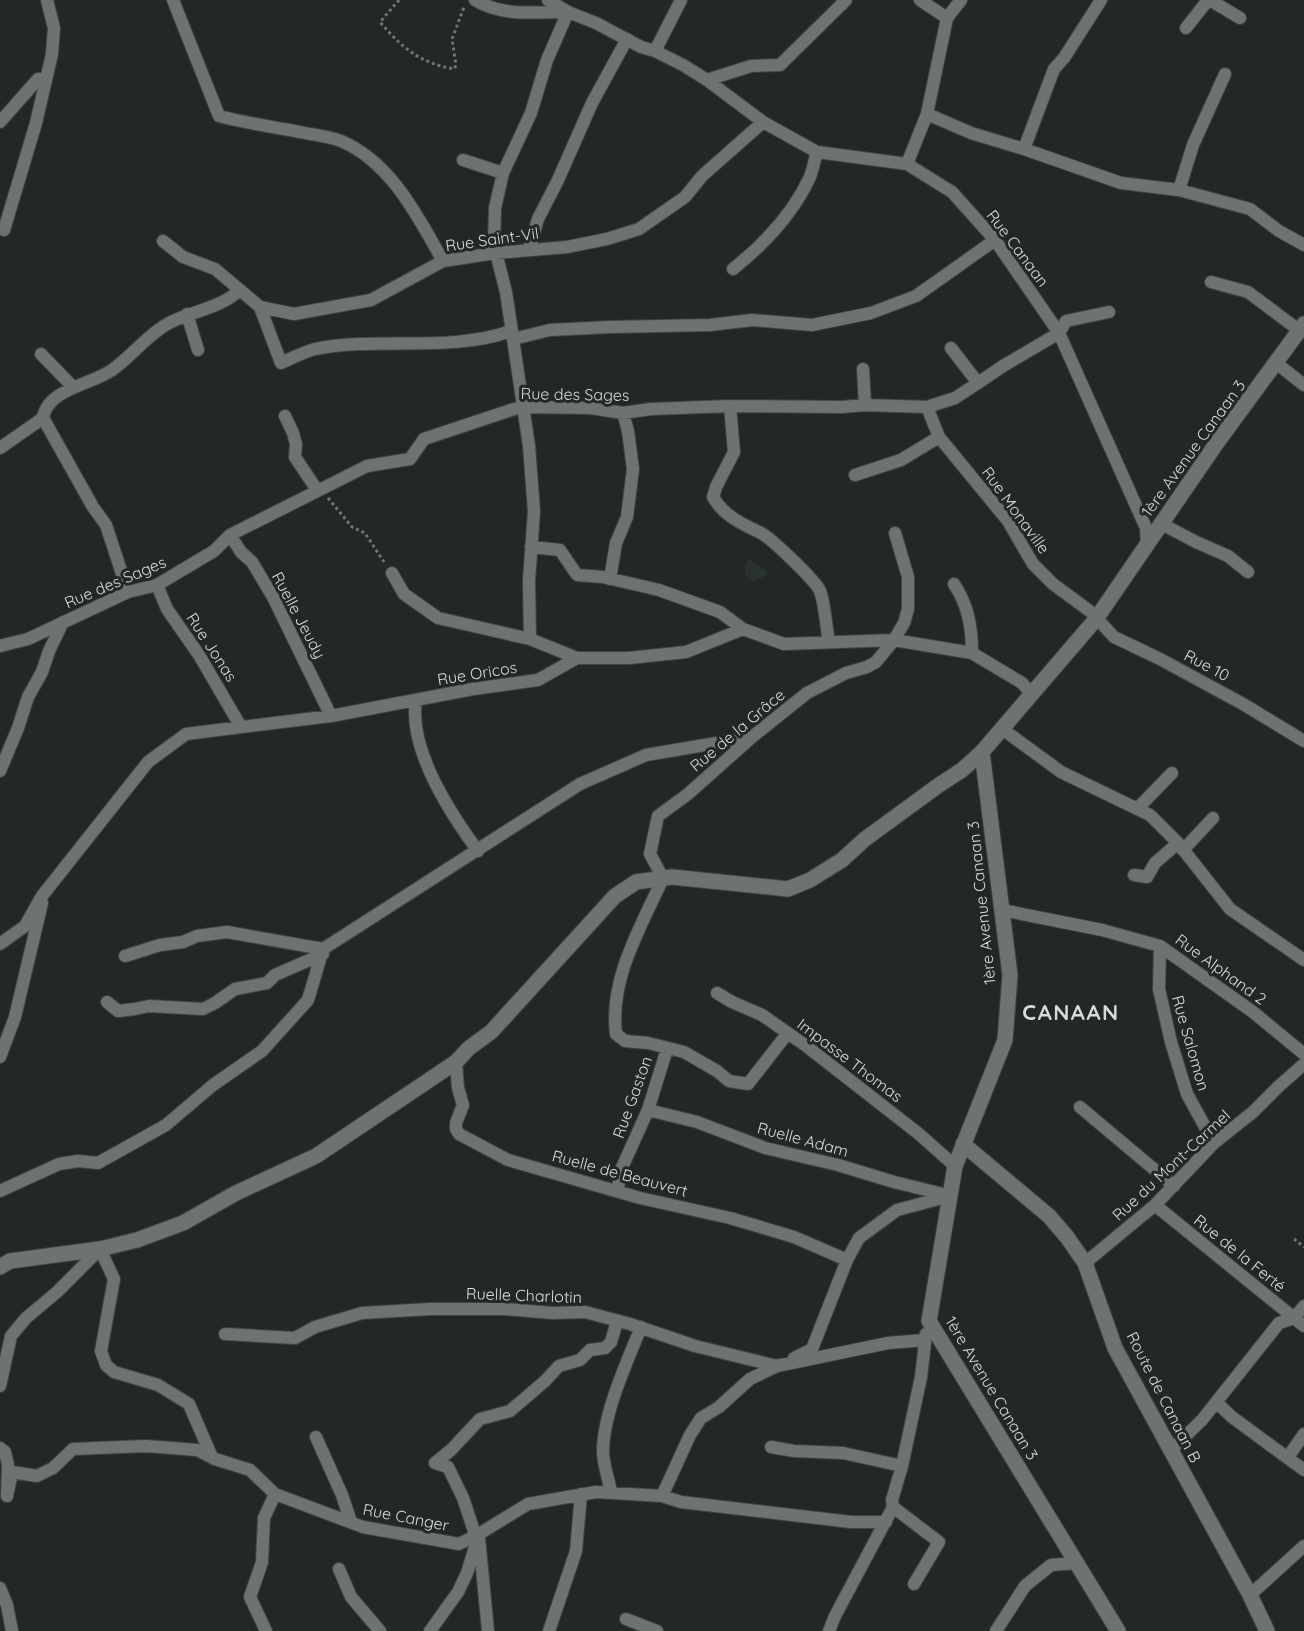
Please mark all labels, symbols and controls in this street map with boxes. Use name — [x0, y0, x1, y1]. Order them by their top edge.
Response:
street label: Rue Canaan — [983, 206, 1053, 290]
street label: Rue Saint-Vil — [444, 223, 540, 255]
street label: 1ère Avenue Canaan 3 — [1137, 376, 1249, 520]
street label: Rue des Sages — [521, 383, 629, 405]
street label: Rue Monaville — [978, 463, 1054, 557]
street label: Rue des Sages — [61, 552, 169, 612]
street label: Ruelle Jeudy — [268, 568, 330, 662]
street label: Rue Jonas — [182, 609, 242, 685]
street label: Rue 10 — [1181, 645, 1233, 685]
street label: Rue Oricos — [436, 657, 518, 689]
street label: Rue de la Grâce — [685, 684, 789, 776]
street label: 1ère Avenue Canaan 3 — [962, 820, 1000, 986]
street label: Rue Alphand 2 — [1172, 929, 1271, 1009]
street label: Rue Salomon — [1168, 993, 1214, 1093]
district label: CANAAN — [1022, 998, 1120, 1026]
street label: Impasse Thomas — [793, 1014, 907, 1106]
street label: Rue Gaston — [608, 1053, 656, 1141]
street label: Rue du Mont-Carmel — [1108, 1105, 1234, 1225]
street label: Ruelle Adam — [755, 1117, 851, 1161]
street label: Ruelle de Beauvert — [550, 1145, 690, 1201]
street label: Rue de la Ferté — [1190, 1210, 1290, 1296]
street label: Ruelle Charlotin — [466, 1283, 582, 1307]
street label: 1ère Avenue Canaan 3 — [941, 1312, 1043, 1464]
street label: Route de Canaan B — [1122, 1328, 1206, 1466]
street label: Rue Canger — [361, 1499, 451, 1535]

